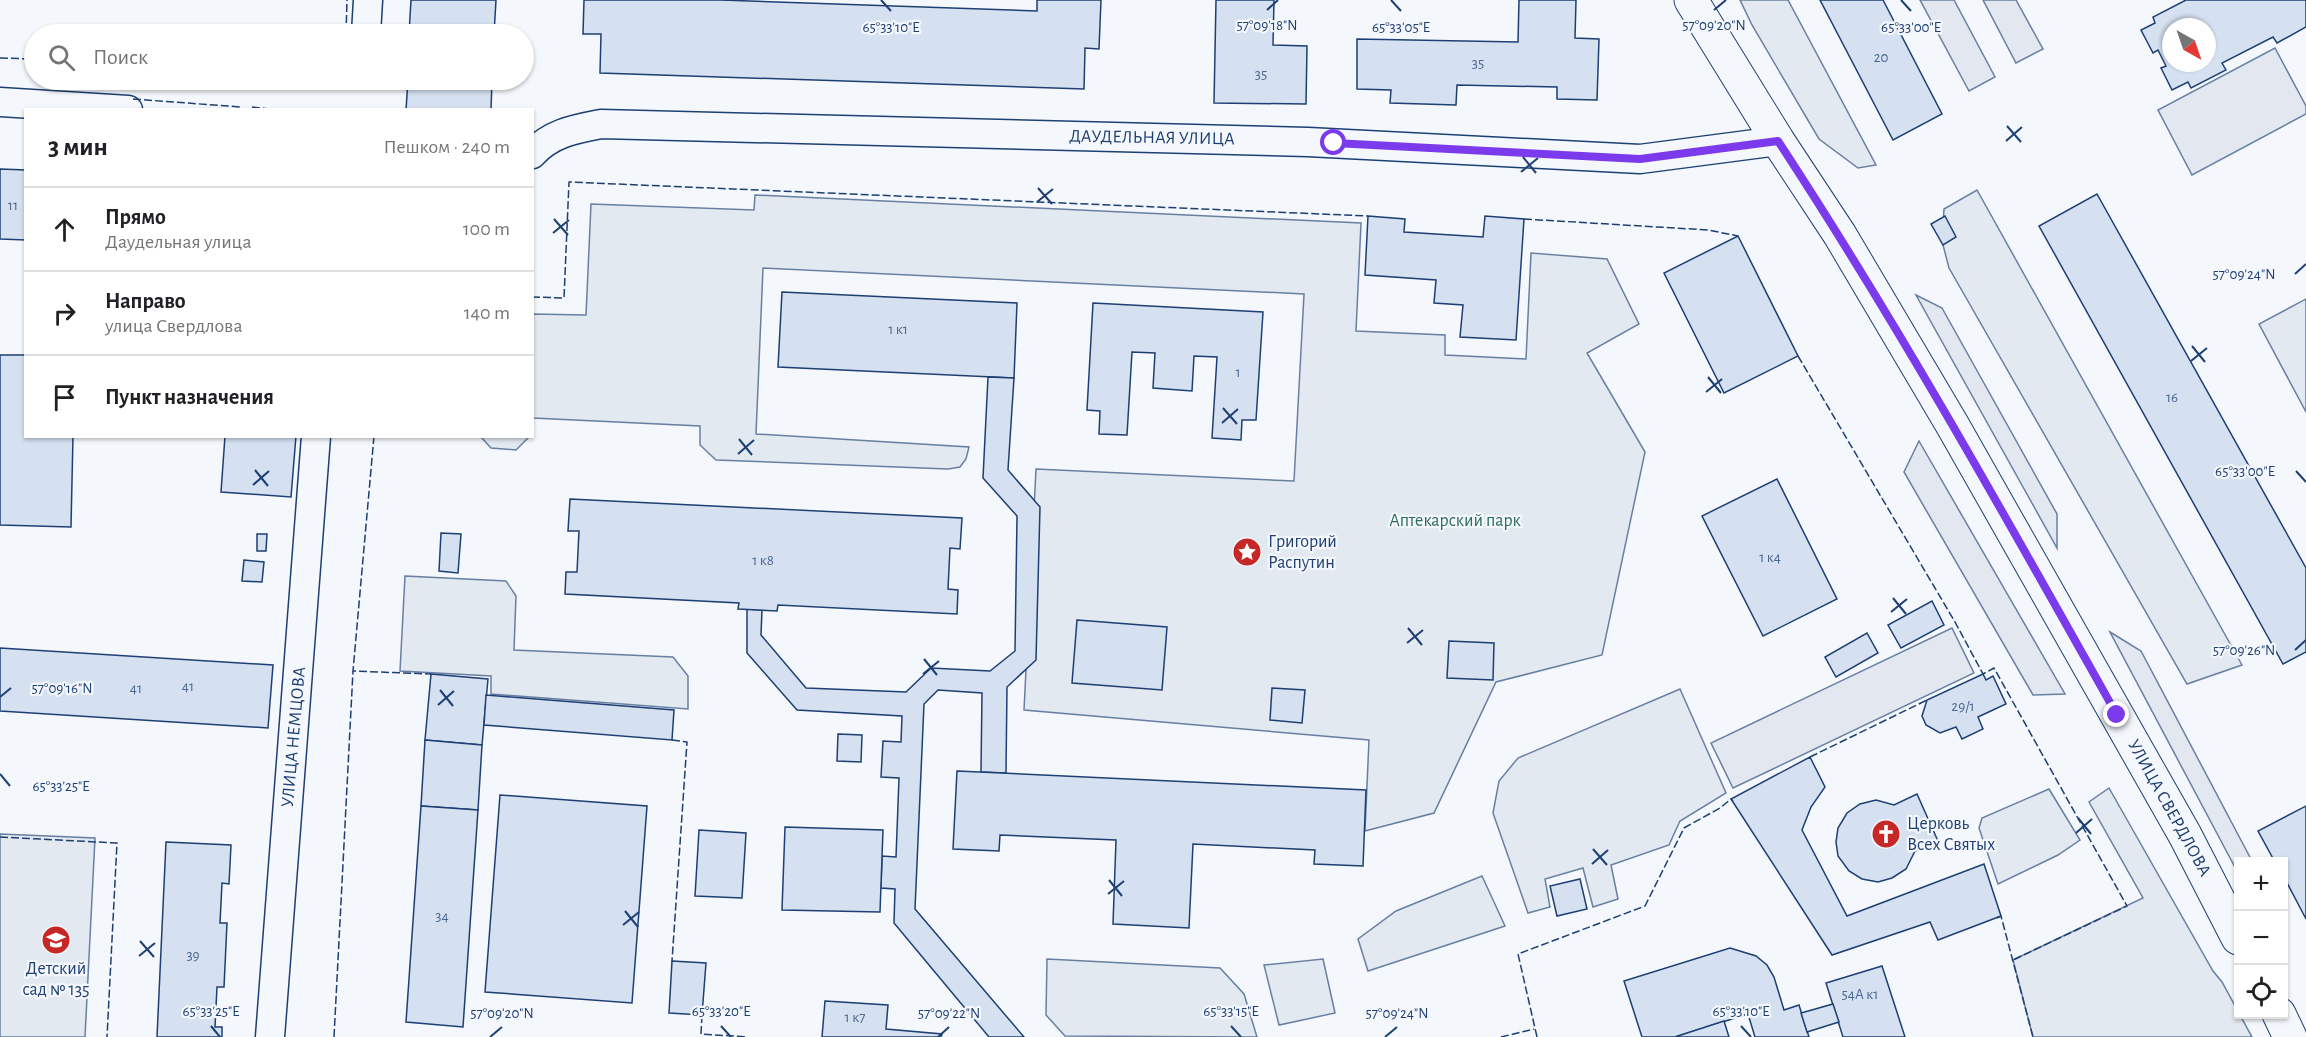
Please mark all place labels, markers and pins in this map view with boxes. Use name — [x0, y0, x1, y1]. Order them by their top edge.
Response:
place label: Григорий Распутин — [1268, 533, 1337, 572]
place icon: Григорий Распутин — [1231, 536, 1263, 568]
place label: Церковь Всех Святых — [1907, 815, 1995, 854]
church icon: Церковь Всех Святых — [1870, 818, 1902, 850]
school or university icon: Детский сад № 135 — [40, 924, 72, 956]
place label: Детский сад № 135 — [22, 960, 90, 999]

